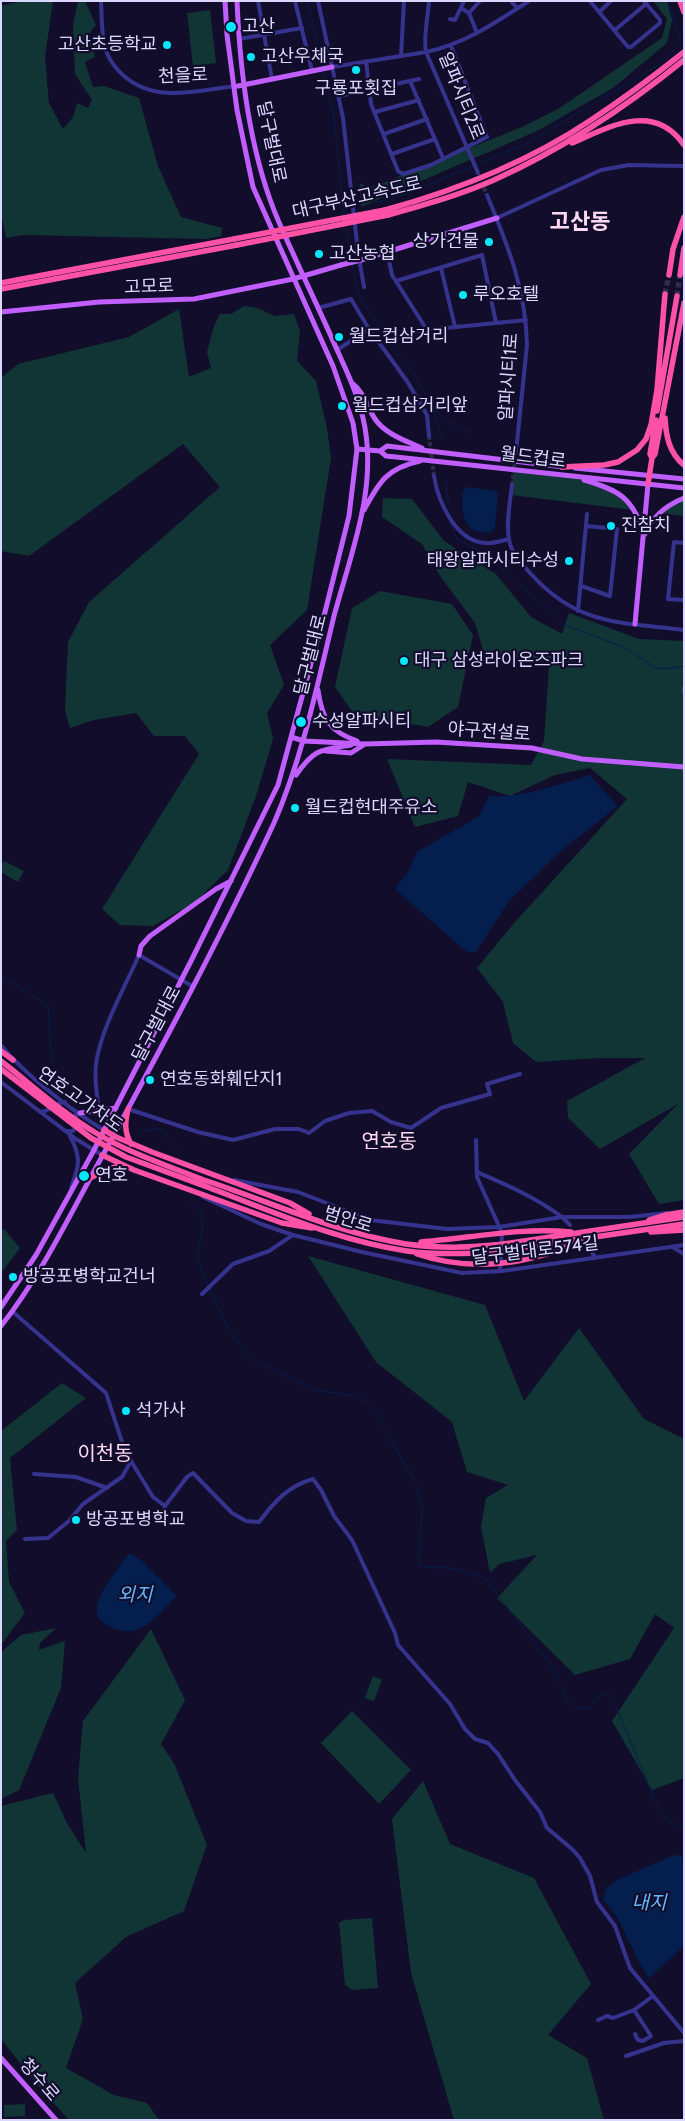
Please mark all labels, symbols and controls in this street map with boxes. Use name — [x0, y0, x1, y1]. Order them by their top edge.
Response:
place label: 고산 — [242, 16, 275, 38]
marker: 고산 — [224, 20, 238, 34]
place label: 고산초등학교 — [58, 34, 157, 56]
marker: 고산초등학교 — [161, 39, 173, 51]
place label: 고산우체국 — [261, 46, 344, 68]
street label: 알파시티2로 — [434, 49, 488, 143]
marker: 고산우체국 — [245, 51, 257, 63]
street label: 천을로 — [158, 64, 208, 88]
marker: 구룡포횟집 — [350, 64, 362, 76]
place label: 구룡포횟집 — [315, 78, 397, 100]
street label: 달구벌대로 — [252, 99, 290, 185]
street label: 대구부산고속도로 — [290, 173, 424, 223]
district label: 고산동 — [550, 210, 610, 236]
place label: 상가건물 — [413, 231, 479, 253]
marker: 상가건물 — [483, 236, 495, 248]
place label: 고산농협 — [329, 243, 395, 265]
marker: 고산농협 — [313, 248, 325, 260]
street label: 고모로 — [124, 275, 174, 299]
place label: 루오호텔 — [473, 284, 539, 306]
marker: 루오호텔 — [457, 289, 469, 301]
place label: 월드컵삼거리 — [349, 326, 448, 348]
marker: 월드컵삼거리 — [333, 331, 345, 343]
street label: 알파시티1로 — [495, 332, 523, 422]
place label: 월드컵삼거리앞 — [352, 395, 468, 417]
marker: 월드컵삼거리앞 — [336, 400, 348, 412]
street label: 월드컵로 — [499, 443, 567, 473]
place label: 진참치 — [621, 515, 671, 537]
marker: 진참치 — [605, 520, 617, 532]
place label: 태왕알파시티수성 — [427, 550, 559, 572]
marker: 태왕알파시티수성 — [563, 555, 575, 567]
street label: 달구벌대로 — [291, 612, 331, 698]
place label: 대구 삼성라이온즈파크 — [414, 650, 584, 672]
marker: 대구 삼성라이온즈파크 — [398, 655, 410, 667]
place label: 수성알파시티 — [312, 711, 411, 733]
marker: 수성알파시티 — [294, 715, 308, 729]
street label: 야구전설로 — [447, 718, 531, 746]
place label: 월드컵현대주유소 — [305, 797, 437, 819]
marker: 월드컵현대주유소 — [289, 802, 301, 814]
street label: 달구벌대로 — [128, 982, 186, 1066]
street label: 연호고가차도 — [33, 1063, 127, 1137]
place label: 연호동화훼단지1 — [160, 1069, 282, 1091]
marker: 연호동화훼단지1 — [144, 1074, 156, 1086]
district label: 연호동 — [361, 1130, 417, 1154]
place label: 연호 — [95, 1165, 128, 1187]
marker: 연호 — [77, 1169, 91, 1183]
street label: 범안로 — [321, 1202, 375, 1238]
street label: 달구벌대로574길 — [470, 1232, 600, 1270]
place label: 방공포병학교건너 — [23, 1266, 155, 1288]
marker: 방공포병학교건너 — [7, 1271, 19, 1283]
place label: 석가사 — [136, 1400, 186, 1422]
marker: 석가사 — [120, 1405, 132, 1417]
district label: 이천동 — [77, 1442, 133, 1466]
place label: 방공포병학교 — [86, 1509, 185, 1531]
marker: 방공포병학교 — [70, 1514, 82, 1526]
water label: 외지 — [118, 1584, 152, 1606]
water label: 내지 — [632, 1892, 666, 1914]
street label: 청수로 — [15, 2054, 63, 2106]

